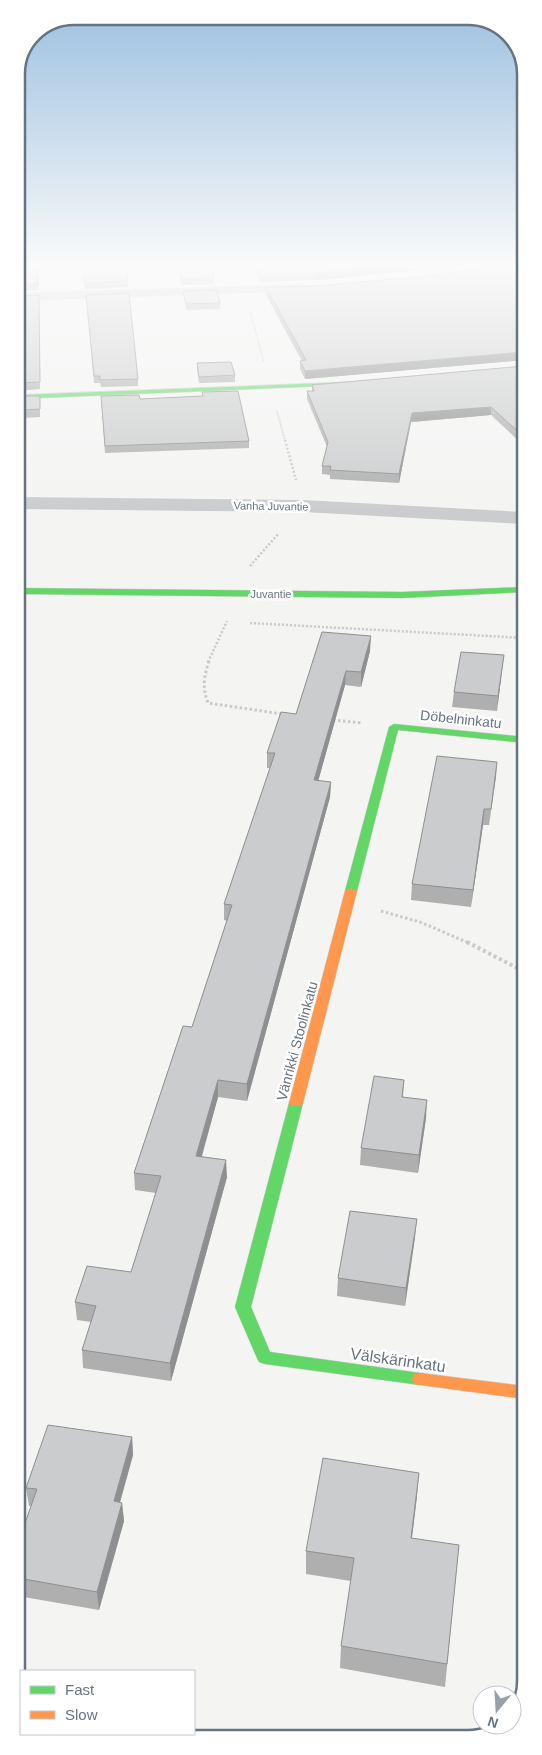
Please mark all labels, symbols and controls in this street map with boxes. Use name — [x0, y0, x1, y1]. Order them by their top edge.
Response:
street label: Vanha Juvantie — [233, 499, 309, 513]
street label: Juvantie — [251, 588, 291, 600]
street label: Döbelninkatu — [420, 707, 502, 731]
street label: Vänrikki Stoolinkatu — [273, 980, 321, 1102]
street label: Välskärinkatu — [349, 1345, 447, 1375]
legend — [20, 1670, 195, 1735]
text: Fast — [65, 1681, 95, 1698]
north arrow — [472, 1685, 522, 1735]
text: Slow — [65, 1706, 98, 1723]
text: N — [486, 1713, 500, 1732]

